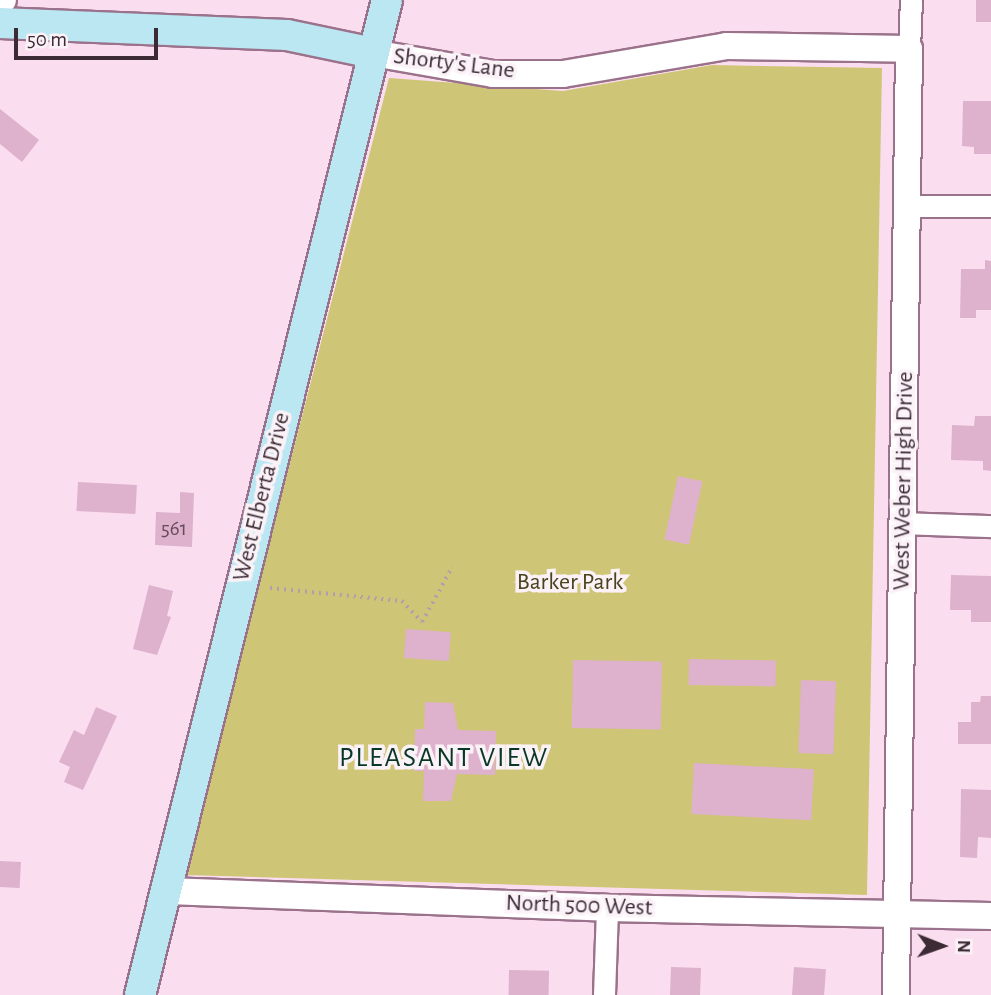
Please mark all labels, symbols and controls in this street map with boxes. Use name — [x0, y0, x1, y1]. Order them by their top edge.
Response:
scale bar — [18, 14, 161, 58]
text: 50 m — [27, 29, 67, 50]
street label: Shorty's Lane — [392, 42, 516, 86]
street label: West Weber High Drive — [888, 371, 920, 591]
street label: West Elberta Drive — [227, 409, 297, 585]
house number: 561 — [161, 516, 187, 542]
park label: Barker Park — [517, 569, 623, 597]
district label: PLEASANT VIEW — [341, 741, 547, 775]
street label: North 500 West — [505, 889, 653, 923]
north arrow — [907, 911, 977, 981]
text: N — [954, 940, 973, 953]

